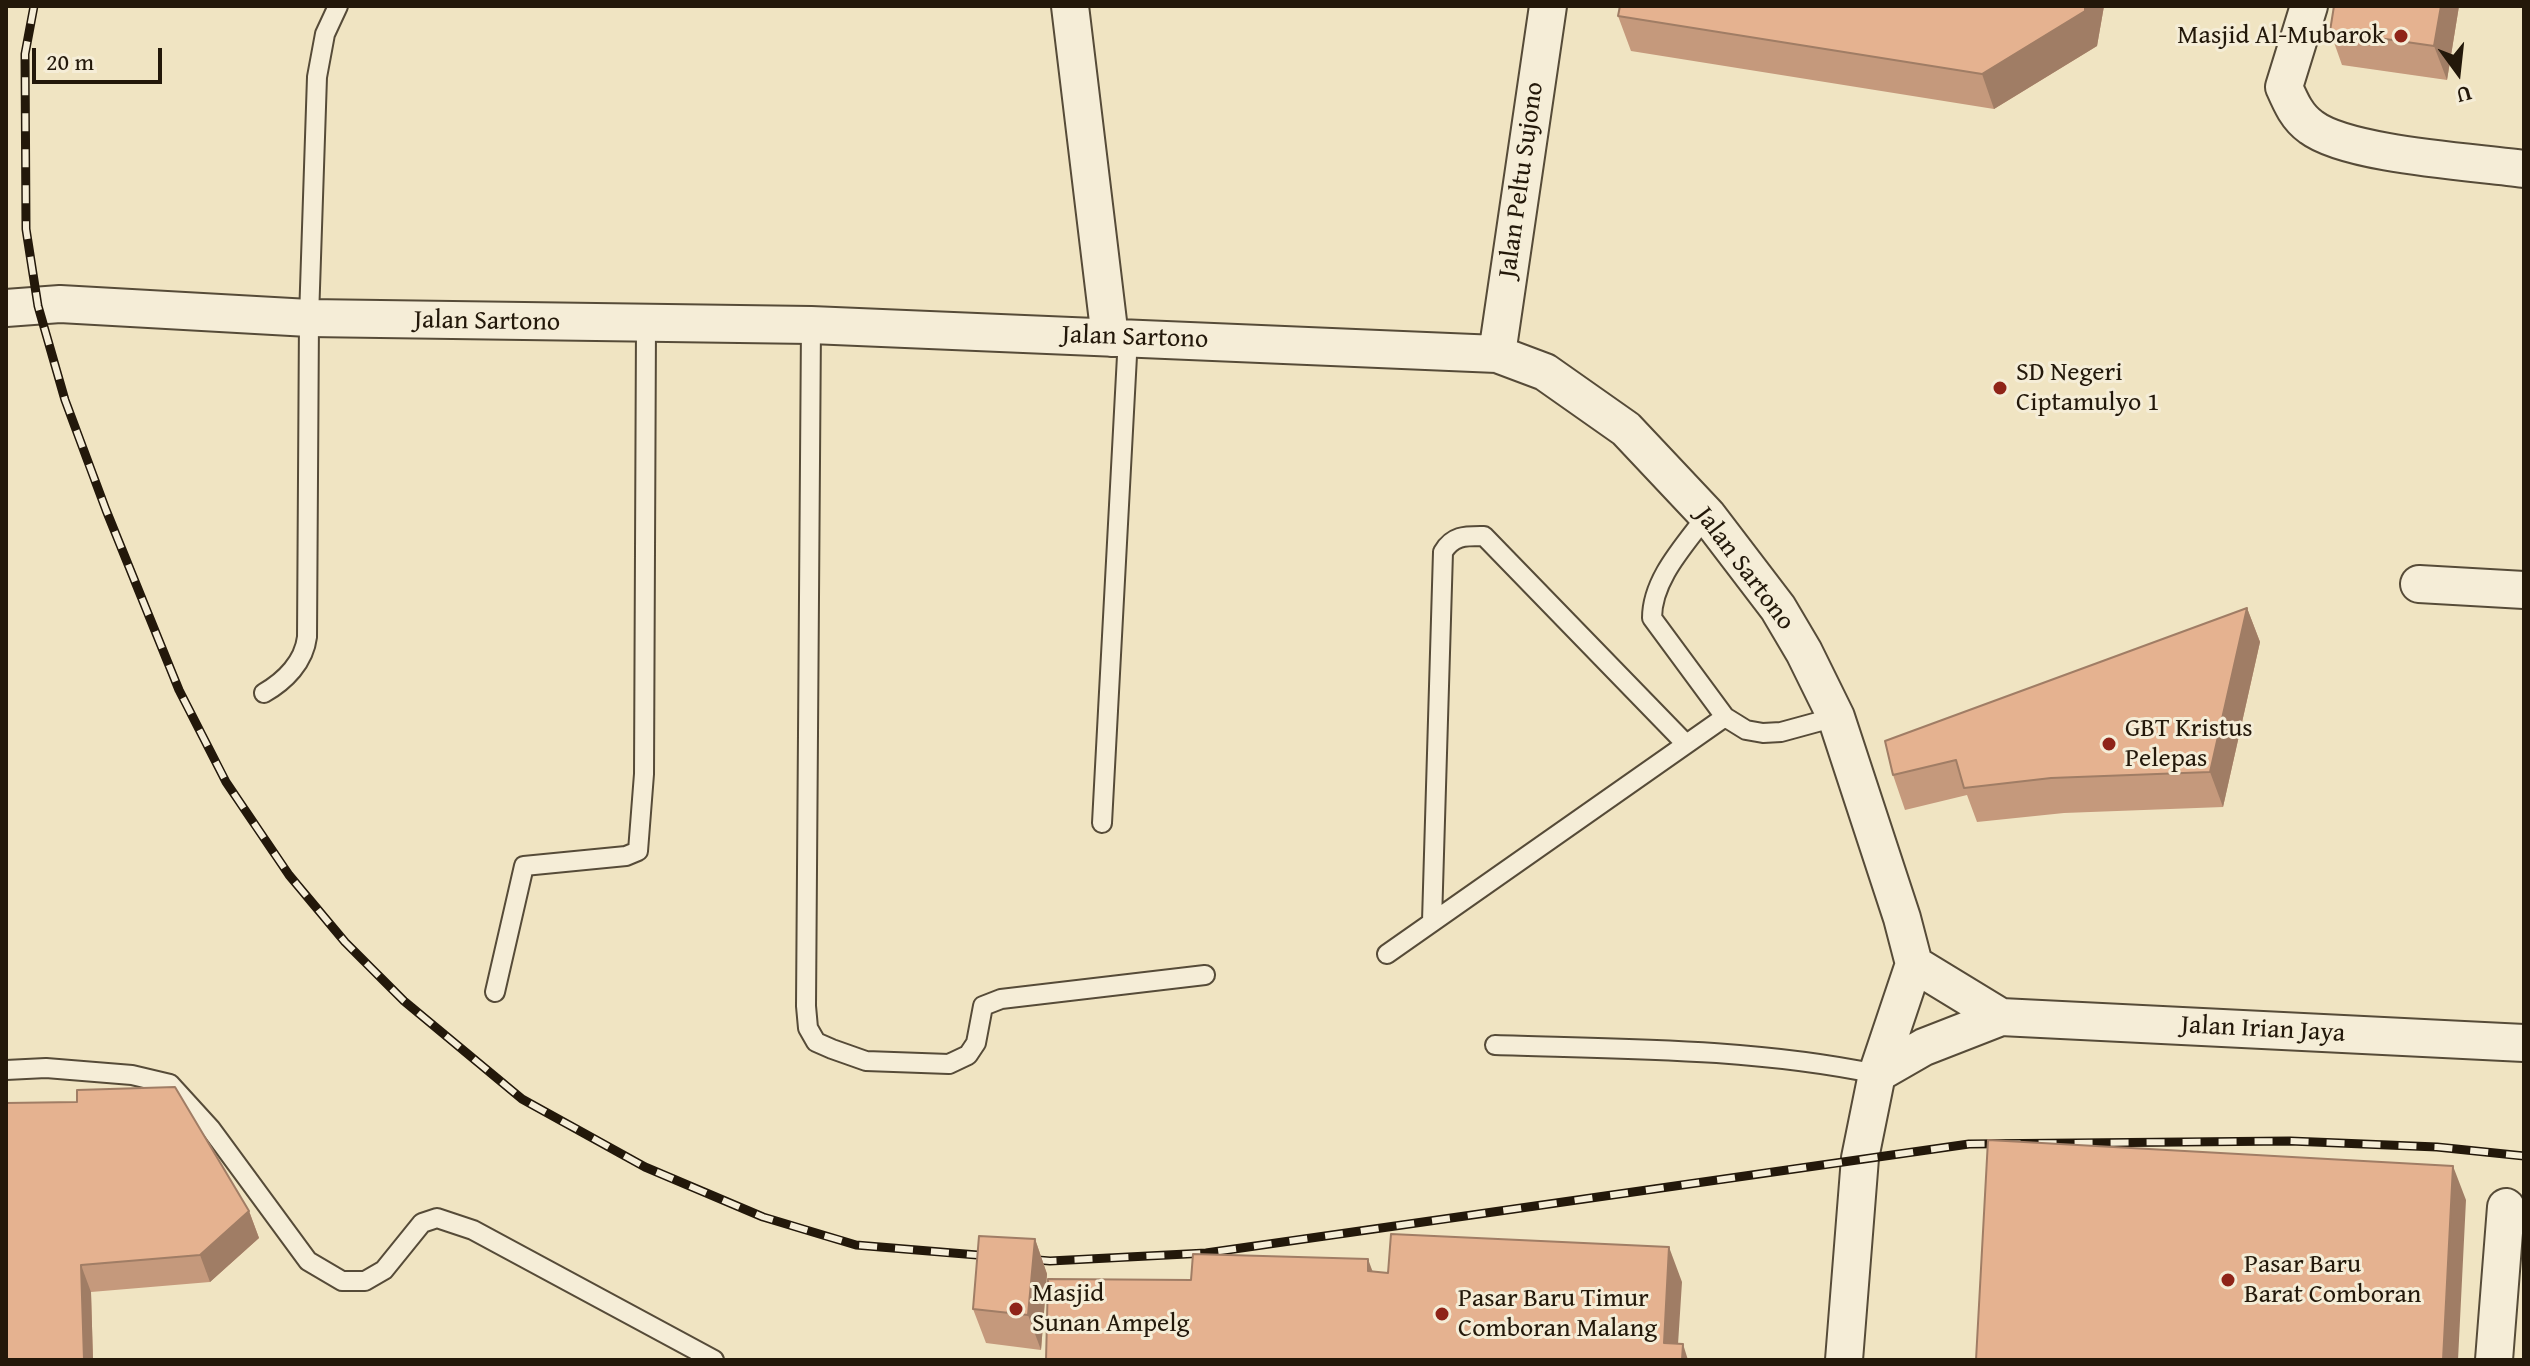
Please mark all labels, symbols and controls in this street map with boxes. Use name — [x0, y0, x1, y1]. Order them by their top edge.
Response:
place label: Masjid Al-Mubarok — [2177, 20, 2385, 52]
marker: Masjid Al-Mubarok — [2392, 27, 2410, 45]
scale bar — [36, 32, 166, 82]
north arrow — [2418, 32, 2498, 112]
text: 20 m — [46, 44, 94, 79]
text: U — [2453, 78, 2476, 113]
street label: Jalan Peltu Sujono — [1493, 80, 1551, 280]
street label: Jalan Sartono — [414, 305, 560, 339]
street label: Jalan Sartono — [1061, 320, 1209, 356]
place label: SD Negeri Ciptamulyo 1 — [2016, 357, 2159, 418]
marker: SD Negeri Ciptamulyo 1 — [1991, 379, 2009, 397]
street label: Jalan Sartono — [1687, 501, 1801, 637]
place label: GBT Kristus Pelepas — [2125, 713, 2253, 774]
marker: GBT Kristus Pelepas — [2100, 735, 2118, 753]
street label: Jalan Irian Jaya — [2180, 1010, 2346, 1050]
place label: Pasar Baru Barat Comboran — [2244, 1249, 2421, 1310]
marker: Pasar Baru Barat Comboran — [2219, 1271, 2237, 1289]
place label: Masjid Sunan Ampelg — [1032, 1278, 1189, 1340]
place label: Pasar Baru Timur Comboran Malang — [1458, 1283, 1657, 1344]
marker: Masjid Sunan Ampelg — [1007, 1300, 1025, 1318]
marker: Pasar Baru Timur Comboran Malang — [1433, 1305, 1451, 1323]

